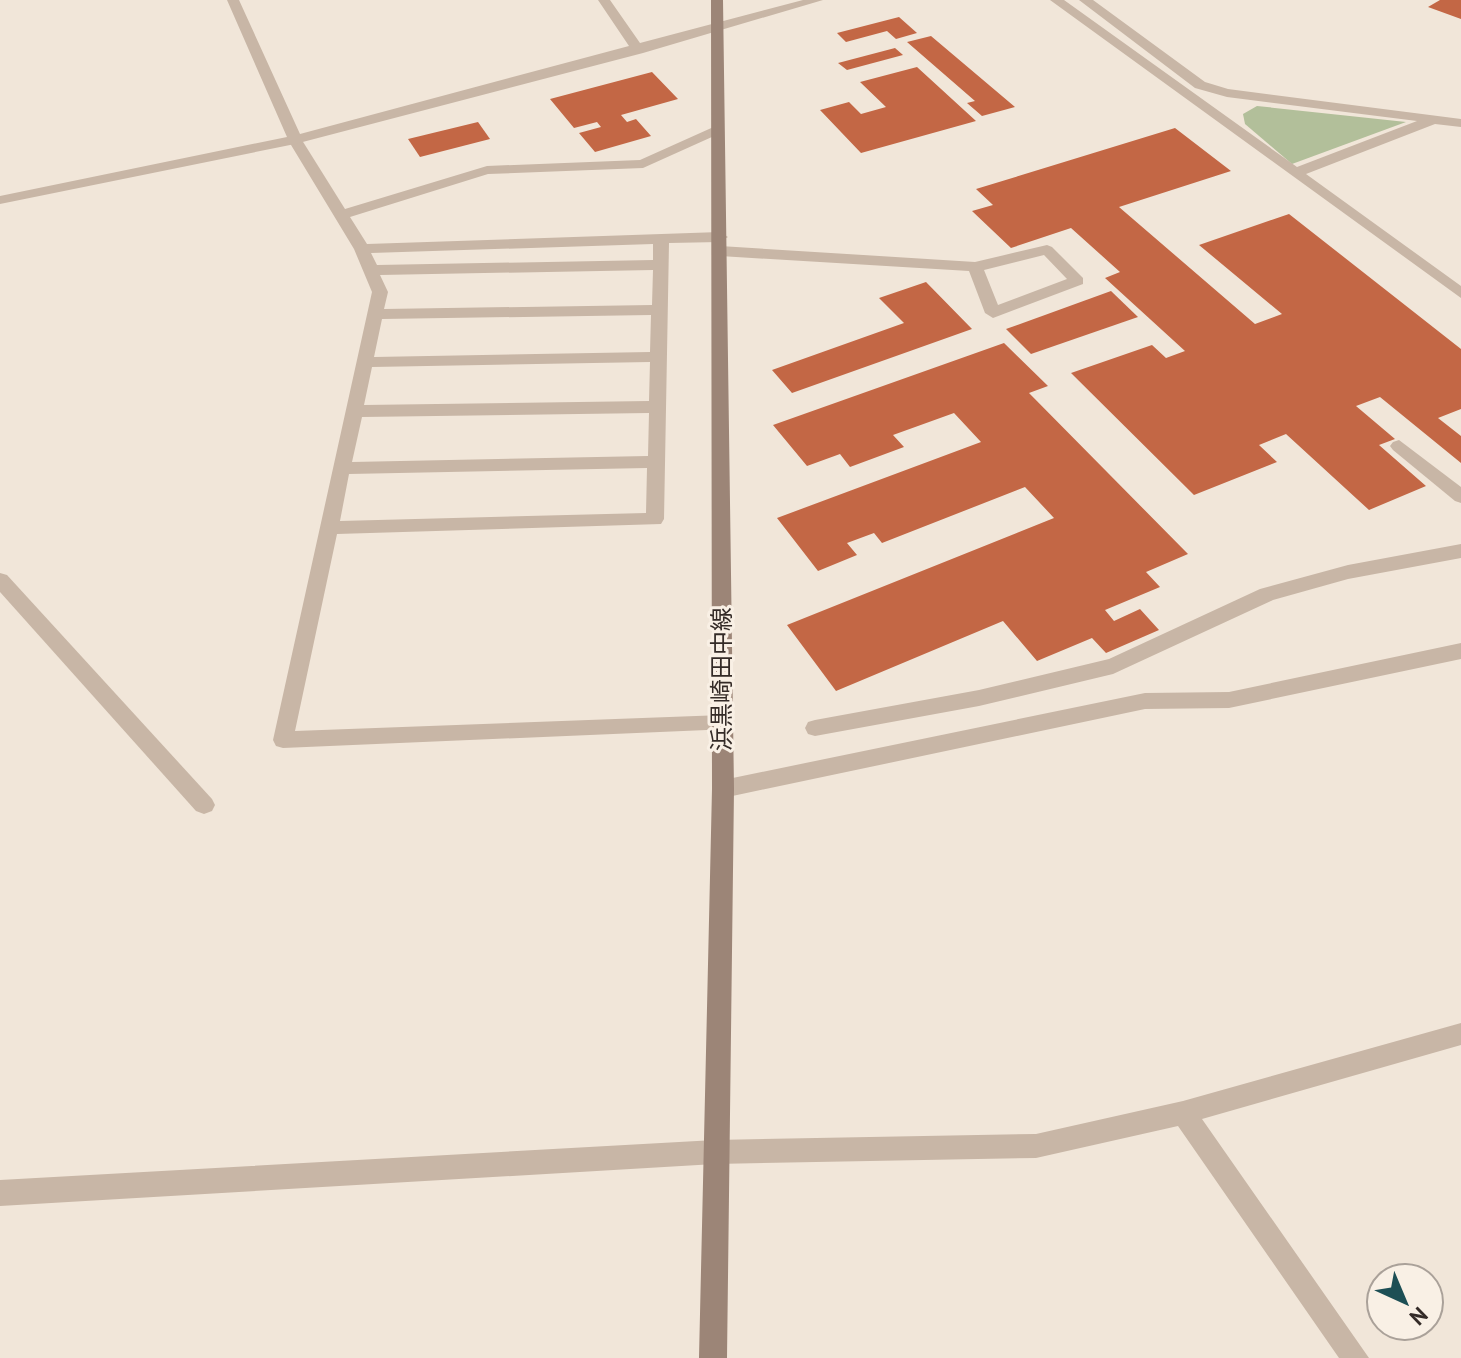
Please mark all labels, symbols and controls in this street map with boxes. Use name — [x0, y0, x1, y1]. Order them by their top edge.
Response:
street label: 浜黒崎田中線 — [706, 607, 737, 751]
north arrow — [1365, 1262, 1445, 1342]
text: N — [1404, 1301, 1434, 1331]

